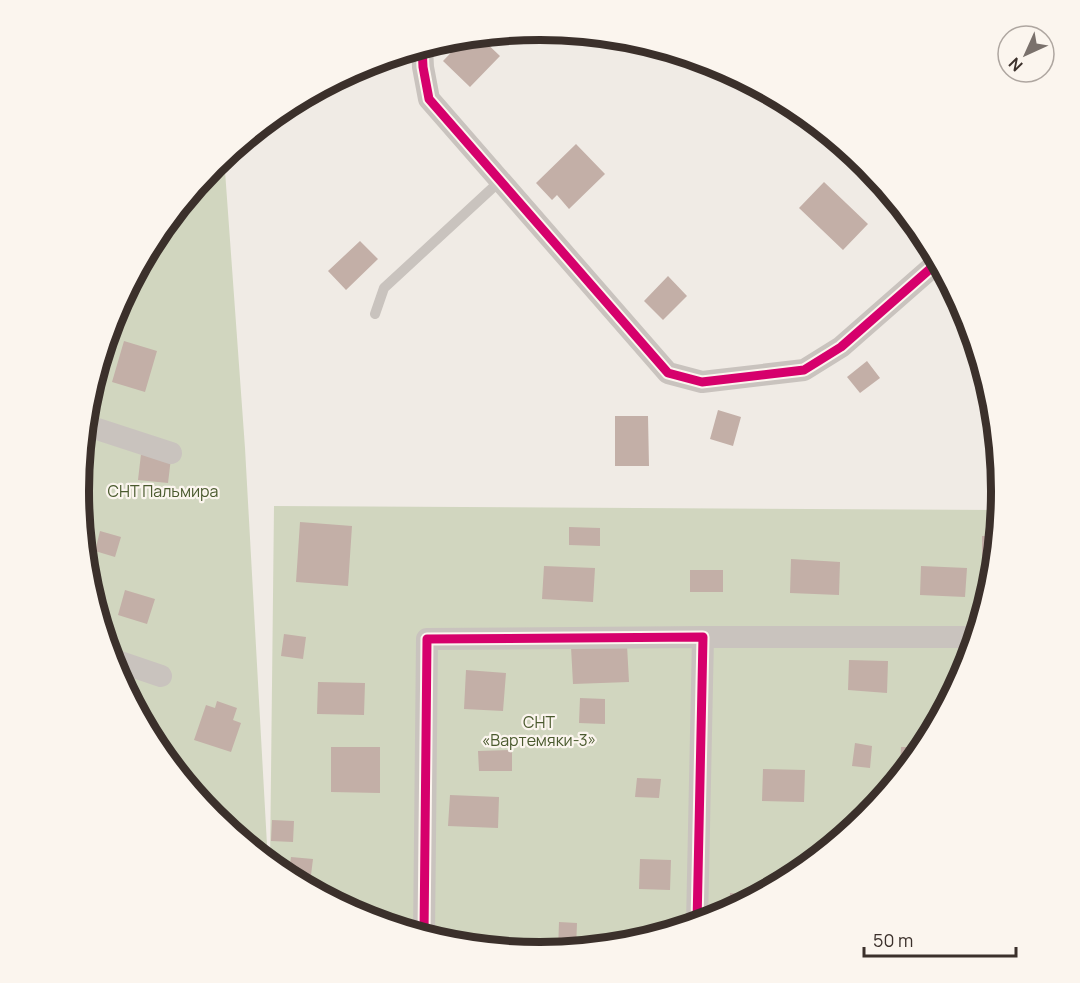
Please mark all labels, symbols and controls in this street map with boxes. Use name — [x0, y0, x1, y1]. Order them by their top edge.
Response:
north arrow — [996, 24, 1056, 84]
text: N — [1004, 53, 1027, 76]
park label: СНТ Пальмира — [108, 480, 218, 502]
park label: СНТ «Вартемяки-3» — [482, 711, 596, 751]
scale bar — [864, 920, 1016, 958]
text: 50 m — [873, 928, 913, 952]

